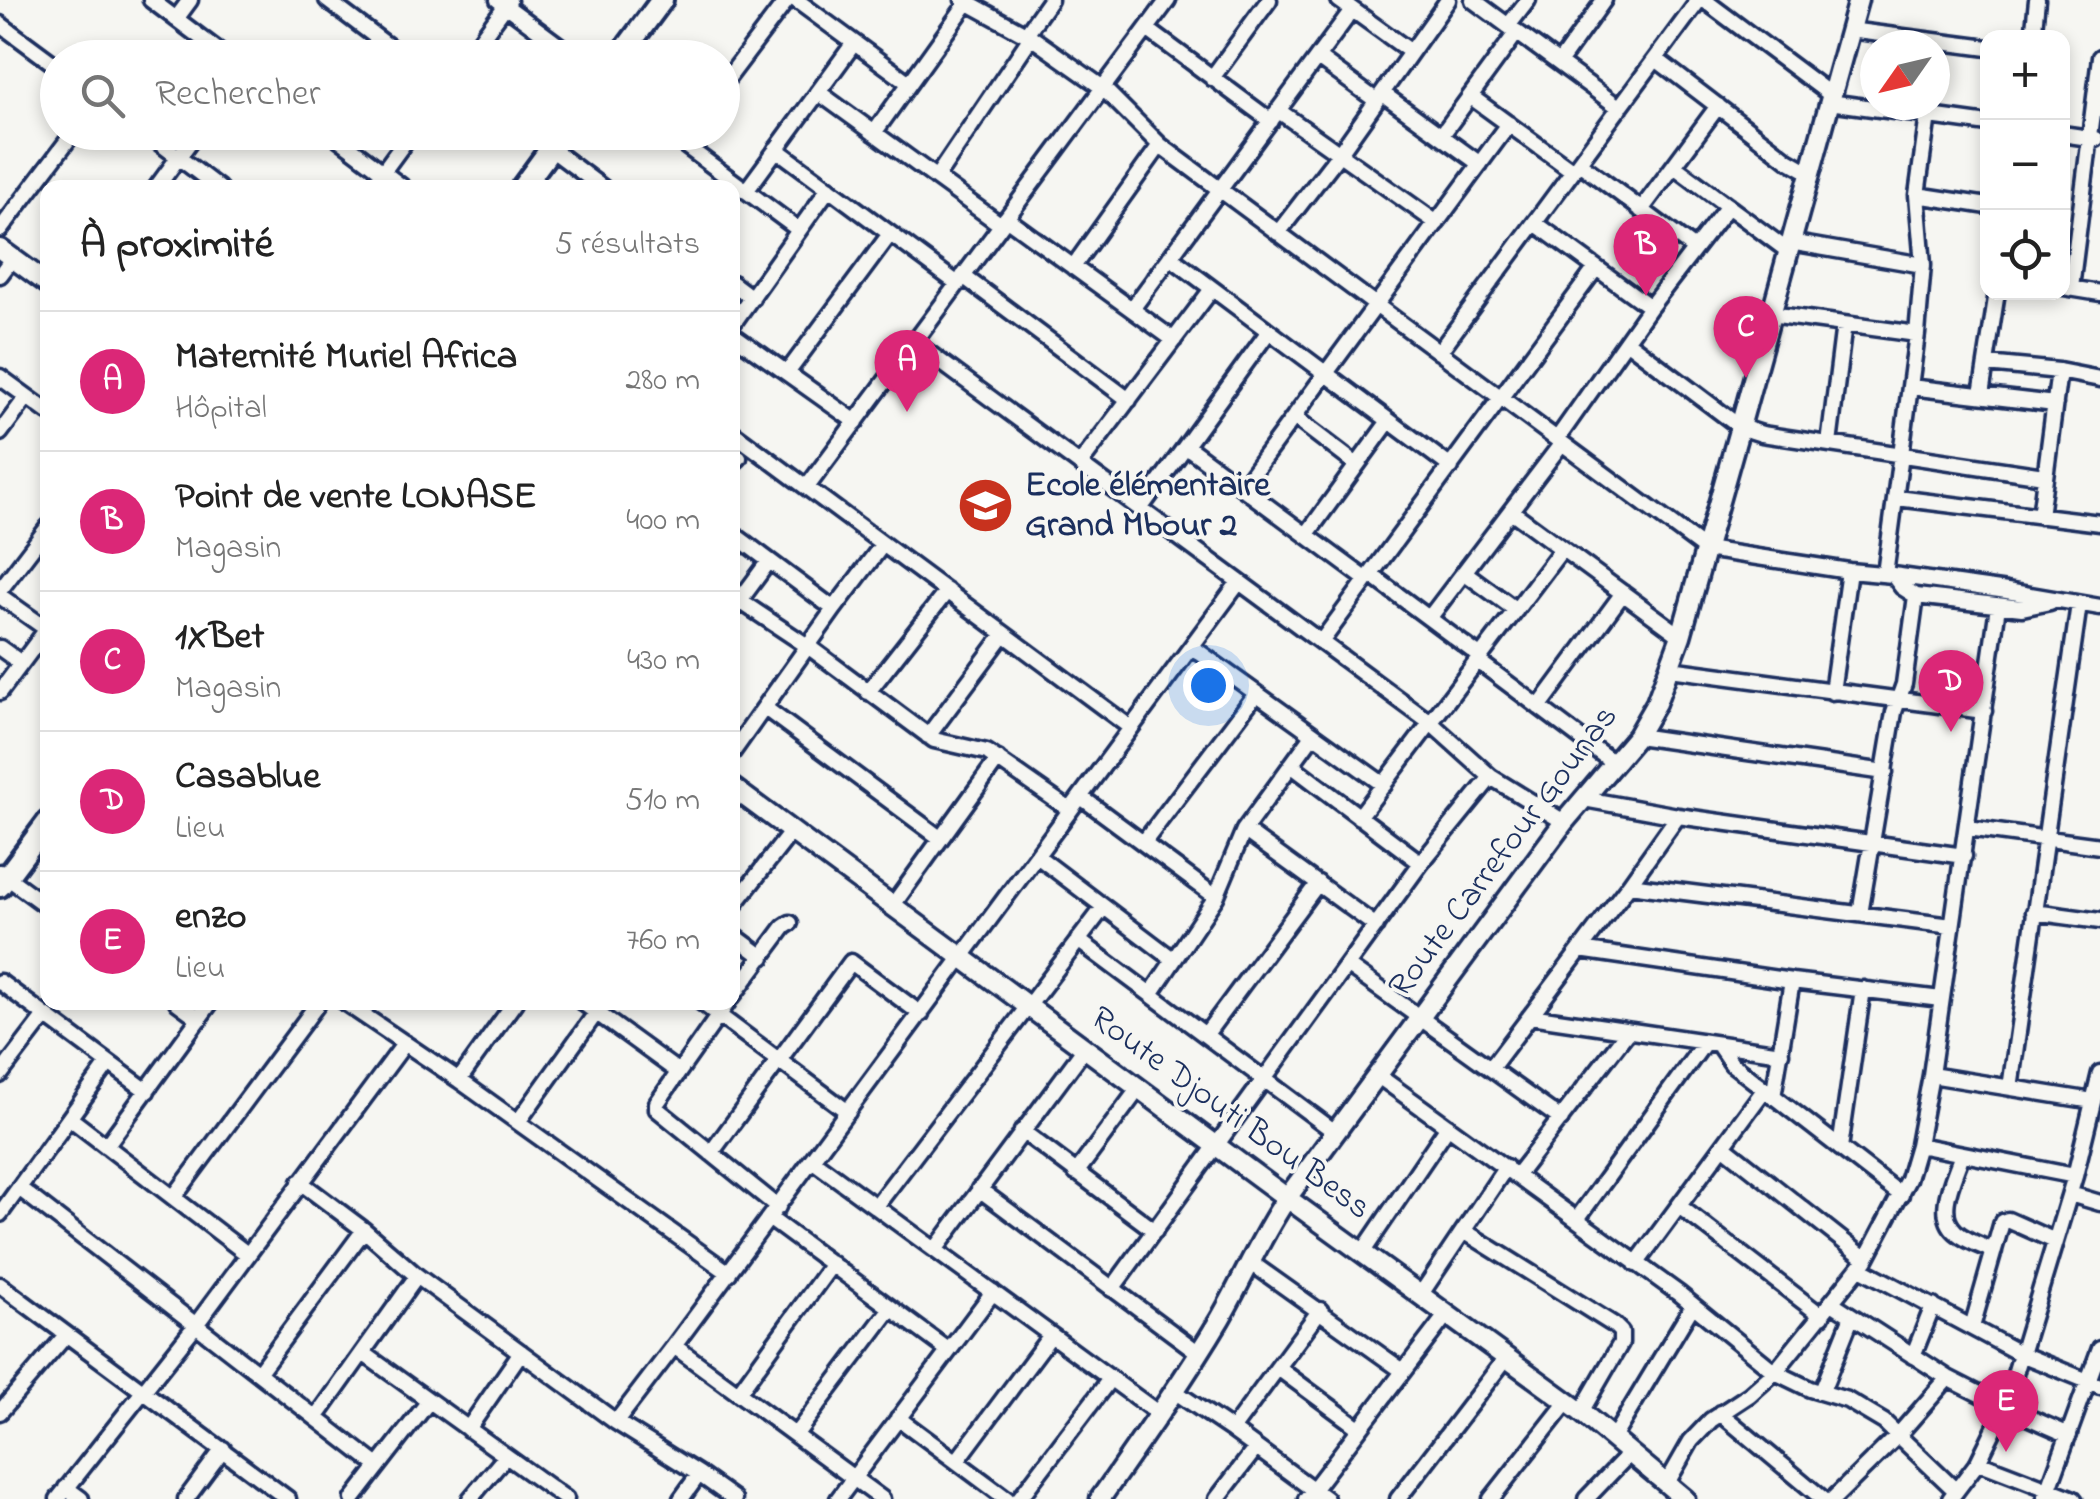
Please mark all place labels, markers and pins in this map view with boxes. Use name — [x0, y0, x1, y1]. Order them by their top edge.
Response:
pin: B — [1614, 214, 1678, 296]
pin: C — [1714, 296, 1778, 378]
pin: A — [874, 330, 940, 412]
place label: Ecole élémentaire Grand Mbour 2 — [1025, 461, 1271, 552]
school or university icon: Ecole élémentaire Grand Mbour 2 — [956, 476, 1016, 536]
pin: D — [1918, 650, 1984, 732]
pin: E — [1974, 1370, 2038, 1452]

